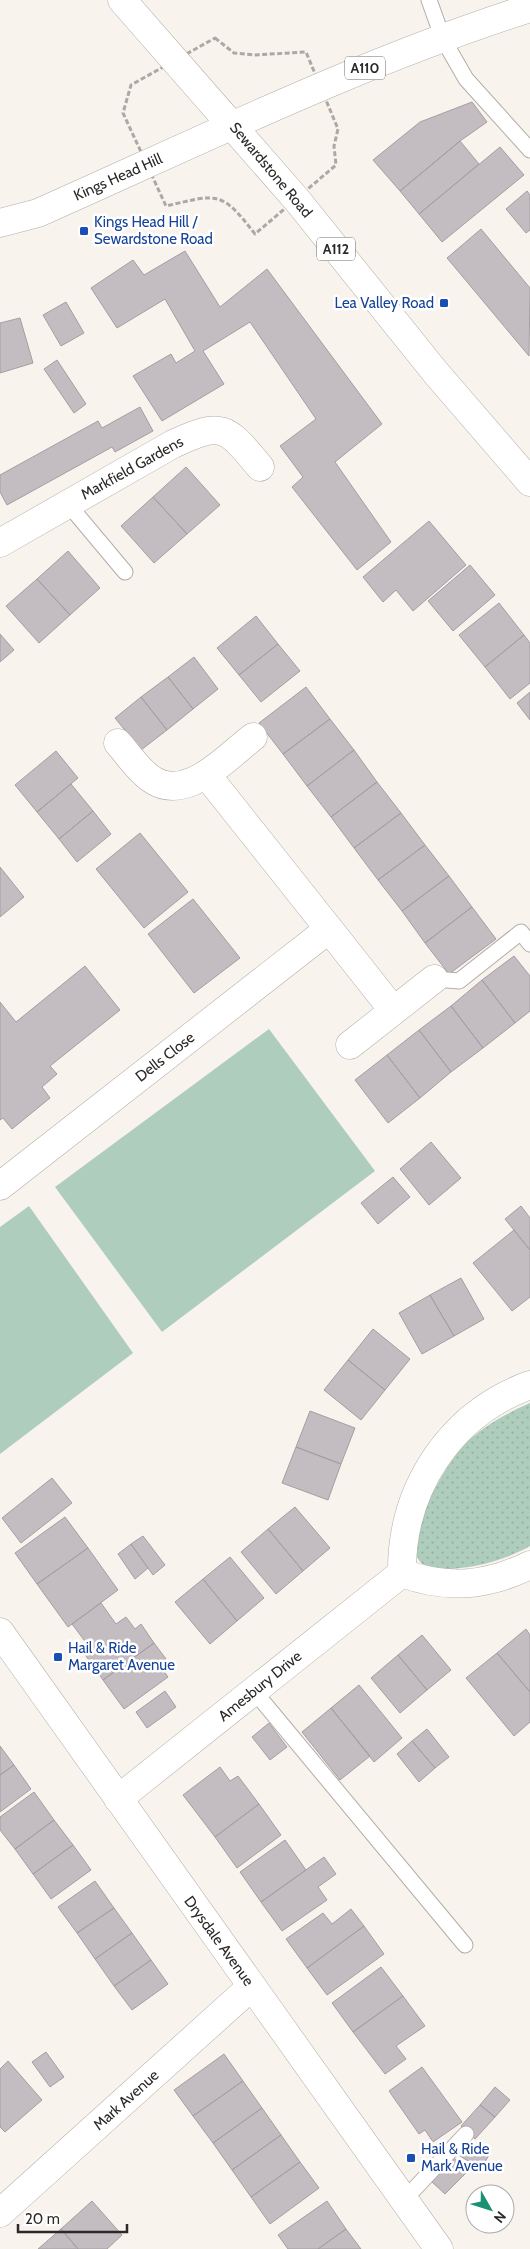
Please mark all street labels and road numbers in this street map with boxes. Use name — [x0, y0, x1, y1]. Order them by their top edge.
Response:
road number: A110 — [345, 56, 385, 80]
street label: Sewardstone Road — [226, 119, 316, 221]
street label: Kings Head Hill — [71, 149, 166, 205]
road number: A112 — [317, 238, 355, 260]
street label: Markfield Gardens — [78, 432, 186, 504]
street label: Dells Close — [132, 1028, 198, 1086]
street label: Amesbury Drive — [215, 1647, 305, 1725]
street label: Drysdale Avenue — [180, 1892, 258, 1990]
street label: Mark Avenue — [90, 2066, 163, 2134]

